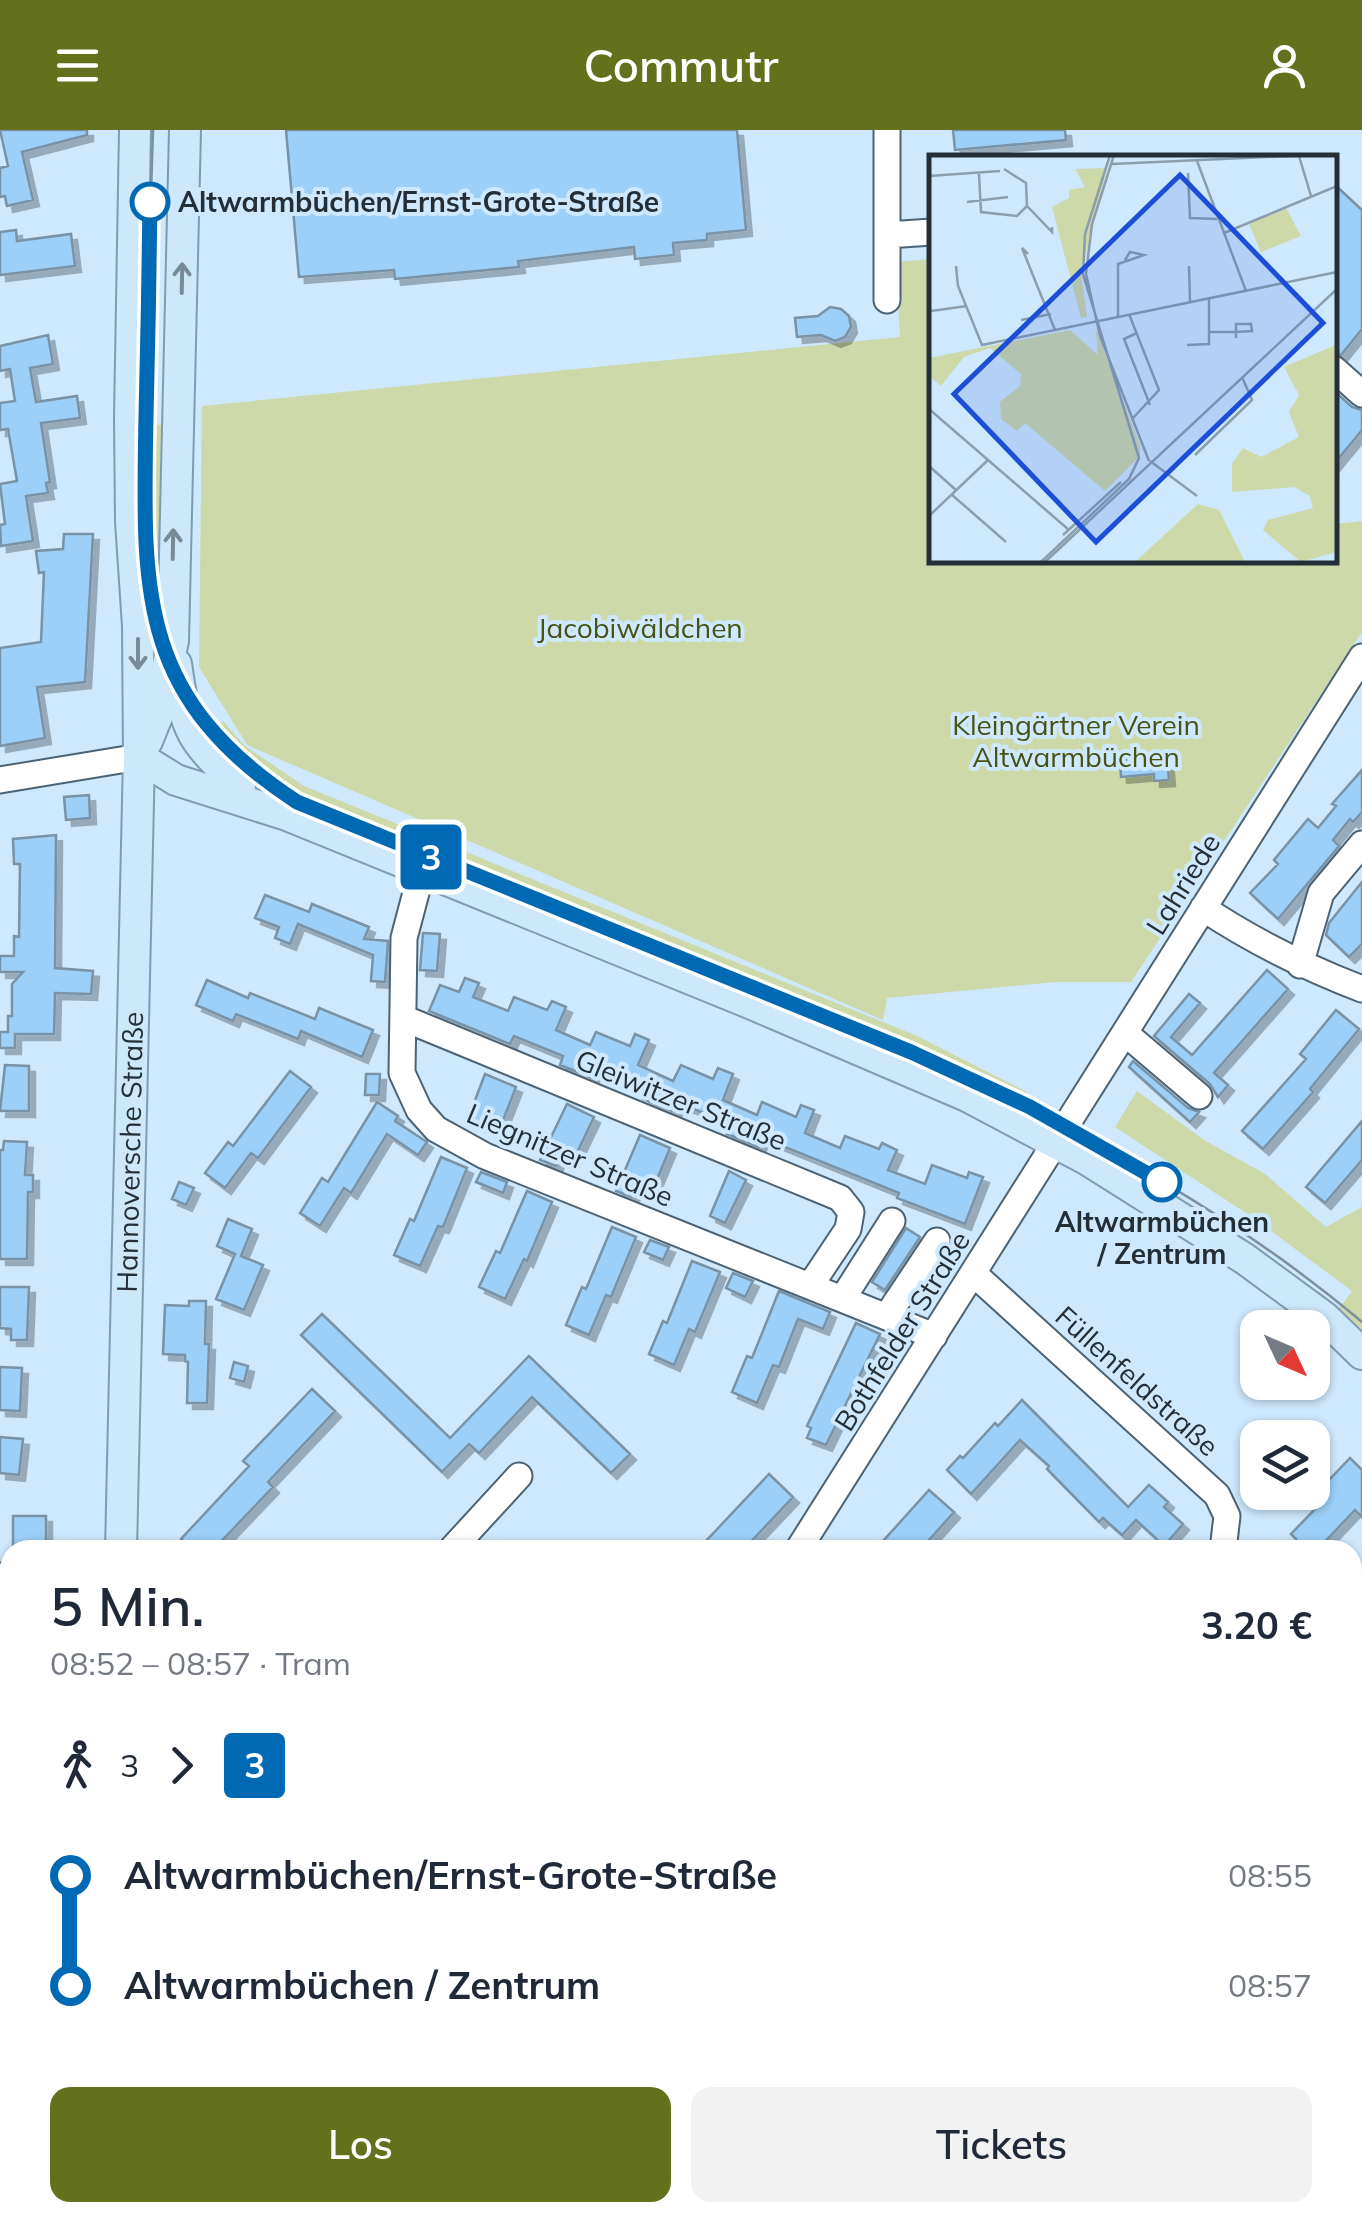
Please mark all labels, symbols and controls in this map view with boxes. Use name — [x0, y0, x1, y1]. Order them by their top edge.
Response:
text: Commutr — [584, 37, 779, 93]
icon: menu — [50, 38, 105, 93]
icon: person — [1257, 38, 1312, 93]
inset map — [929, 155, 1337, 562]
marker: Altwarmbüchen/Ernst-Grote-Straße — [131, 183, 169, 221]
place label: Altwarmbüchen/Ernst-Grote-Straße — [178, 184, 659, 219]
one-way arrow — [172, 263, 191, 295]
one-way arrow — [164, 528, 182, 560]
park label: Jacobiwäldchen — [537, 610, 743, 645]
one-way arrow — [129, 637, 148, 669]
park label: Kleingärtner Verein Altwarmbüchen — [952, 707, 1200, 774]
line badge: 3 — [398, 824, 464, 890]
street label: Lahriede — [1138, 827, 1227, 941]
text: 3 — [420, 835, 442, 879]
street label: Hannoversche Straße — [109, 1011, 150, 1293]
street label: Gleiwitzer Straße — [571, 1041, 791, 1158]
street label: Liegnitzer Straße — [462, 1095, 679, 1214]
marker: Altwarmbüchen / Zentrum — [1143, 1163, 1181, 1201]
place label: Altwarmbüchen / Zentrum — [1055, 1204, 1269, 1271]
street label: Bothfelder Straße — [826, 1225, 977, 1437]
street label: Füllenfeldstraße — [1048, 1298, 1226, 1463]
north arrow — [1240, 1310, 1330, 1400]
map controls — [1240, 1310, 1330, 1510]
button: layers — [1240, 1420, 1330, 1510]
text: 5 Min. — [50, 1571, 205, 1640]
text: 3.20 € — [1201, 1601, 1312, 1649]
text: 08:52 – 08:57 · Tram — [50, 1643, 351, 1683]
icon: walk — [50, 1738, 105, 1793]
icon: forward — [154, 1738, 209, 1793]
text: 3 — [244, 1743, 265, 1787]
text: 3 — [120, 1745, 139, 1785]
text: Altwarmbüchen/Ernst-Grote-Straße — [124, 1851, 777, 1899]
text: 08:55 — [1228, 1855, 1312, 1895]
text: Altwarmbüchen / Zentrum — [124, 1961, 600, 2009]
text: 08:57 — [1228, 1965, 1312, 2005]
button: Los — [50, 2087, 671, 2202]
button: Tickets — [691, 2087, 1312, 2202]

